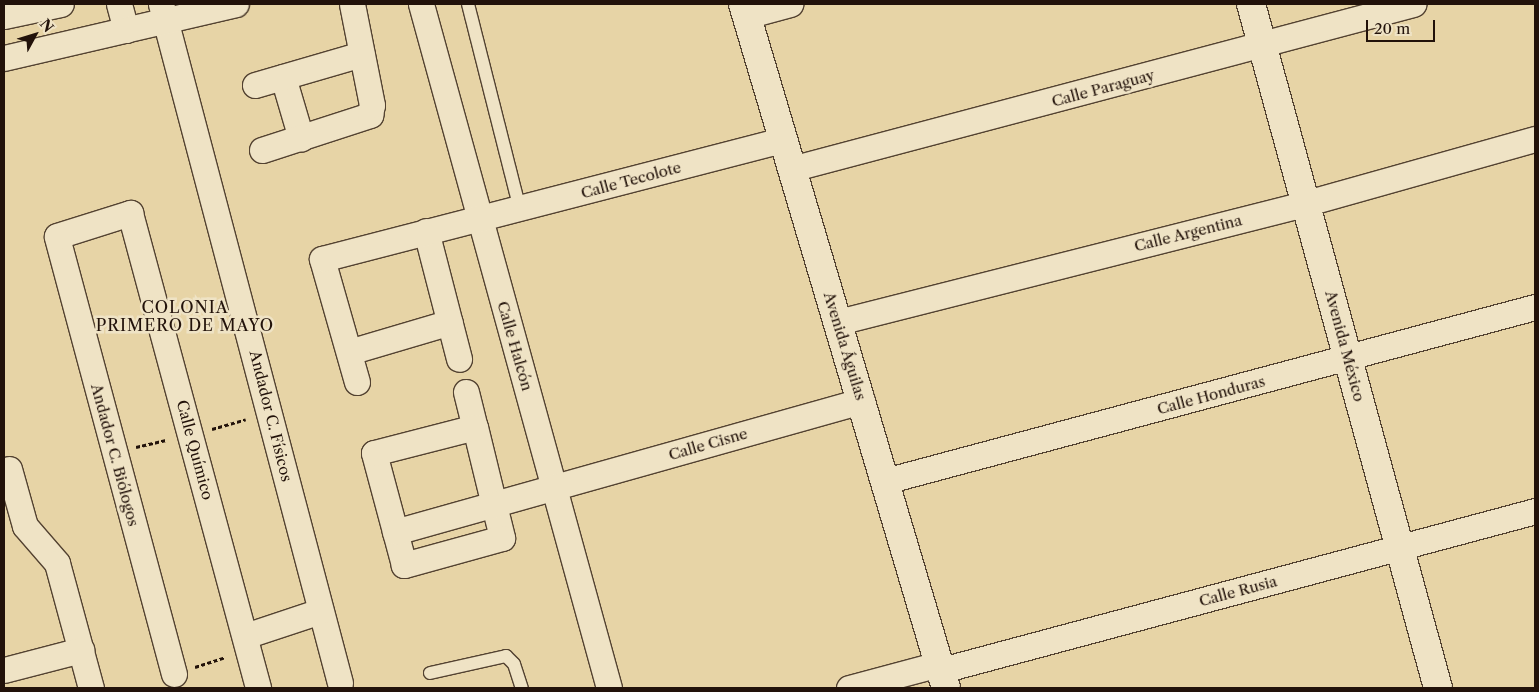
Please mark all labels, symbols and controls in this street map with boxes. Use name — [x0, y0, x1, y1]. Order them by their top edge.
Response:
north arrow — [10, 10, 60, 60]
scale bar — [1369, 10, 1438, 42]
text: N — [36, 15, 57, 36]
text: 20 m — [1374, 19, 1410, 38]
street label: Calle Paraguay — [1050, 66, 1156, 110]
street label: Calle Tecolote — [579, 158, 683, 202]
street label: Calle Argentina — [1132, 211, 1244, 255]
street label: Avenida México — [1322, 288, 1368, 404]
street label: Avenida Águilas — [820, 289, 870, 403]
district label: COLONIA PRIMERO DE MAYO — [94, 297, 276, 335]
street label: Calle Halcón — [494, 299, 536, 393]
street label: Andador C. Físicos — [246, 348, 296, 484]
street label: Calle Honduras — [1155, 372, 1267, 418]
street label: Andador C. Biólogos — [87, 382, 143, 528]
street label: Calle Químico — [173, 398, 217, 502]
street label: Calle Cisne — [666, 424, 750, 464]
street label: Calle Rusia — [1197, 572, 1279, 610]

